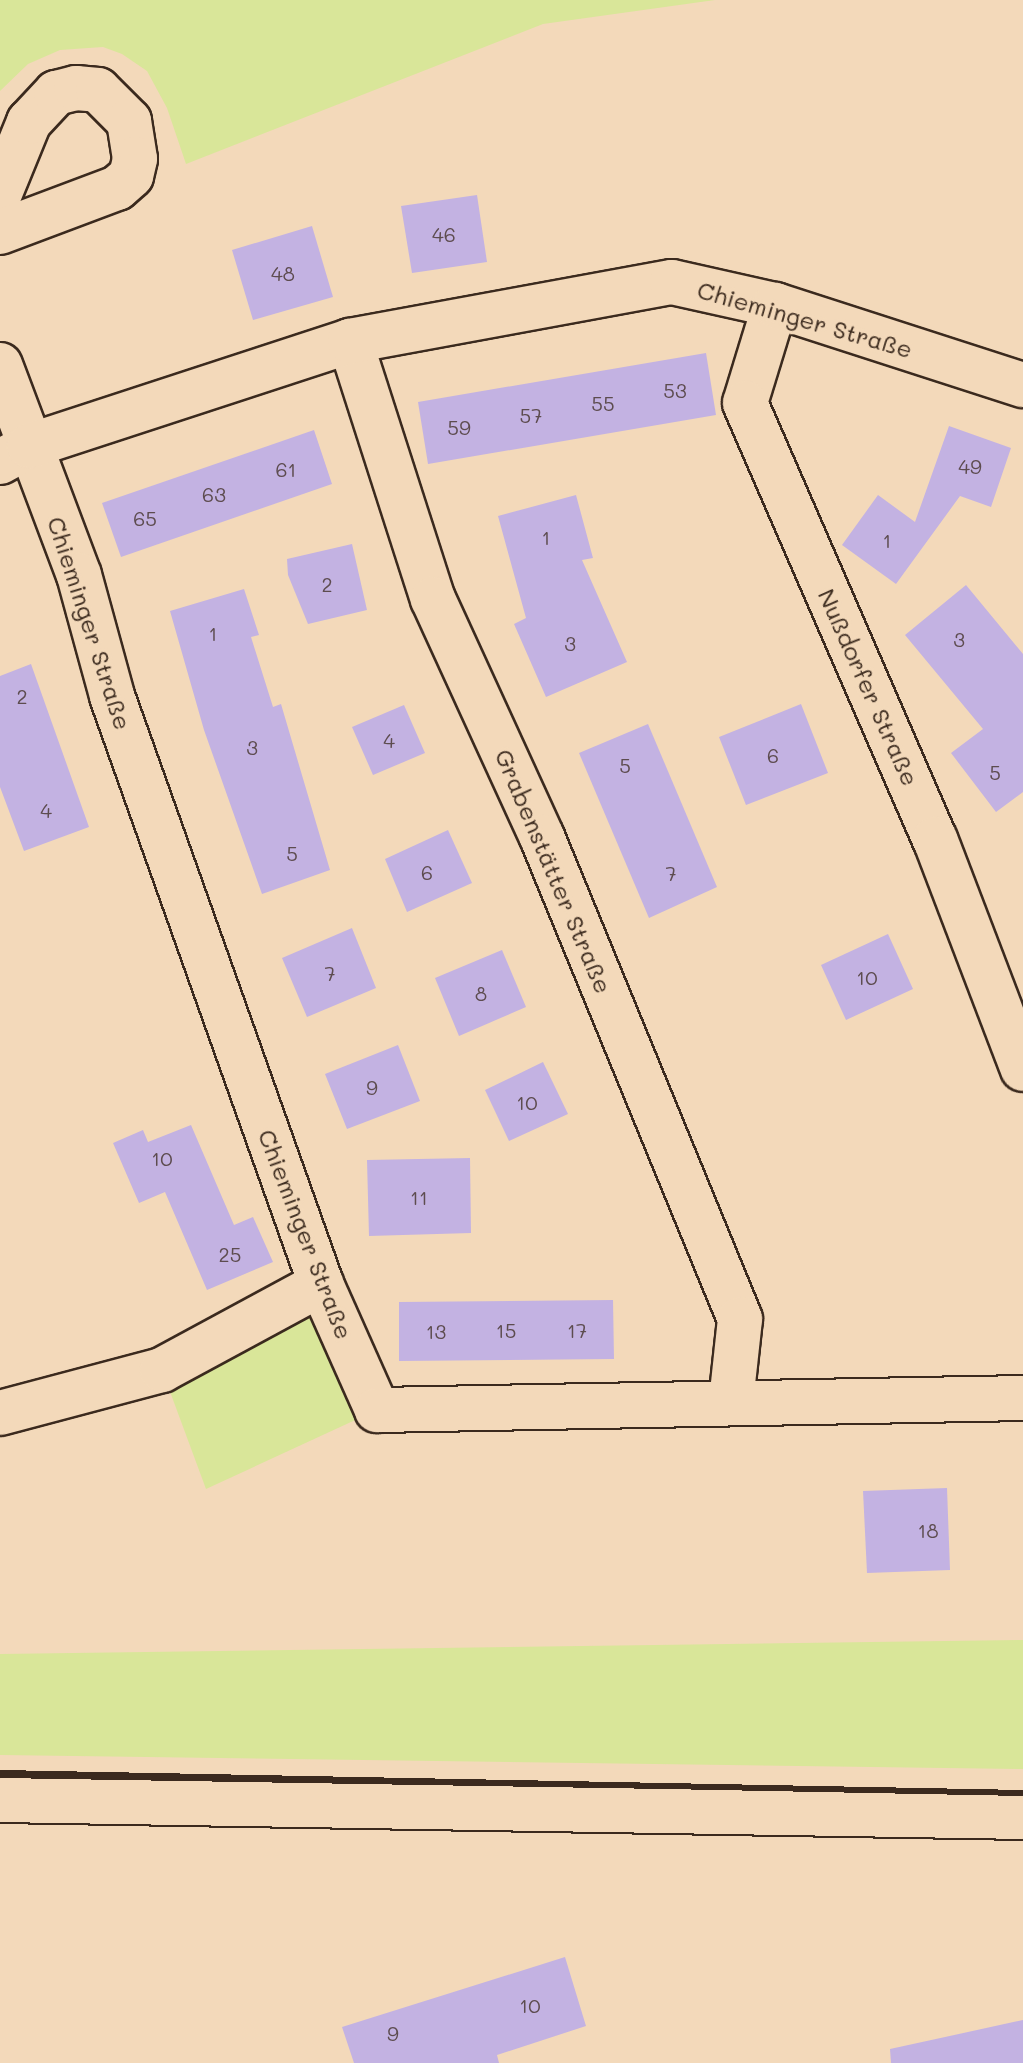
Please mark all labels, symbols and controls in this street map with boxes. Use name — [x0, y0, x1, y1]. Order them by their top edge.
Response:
house number: 46 — [432, 222, 456, 246]
house number: 48 — [271, 261, 295, 285]
street label: Chieminger Straße — [694, 275, 916, 363]
house number: 53 — [663, 378, 687, 402]
house number: 55 — [591, 391, 615, 415]
house number: 57 — [520, 403, 542, 427]
house number: 59 — [447, 415, 471, 439]
house number: 49 — [958, 454, 982, 478]
house number: 61 — [275, 457, 297, 481]
house number: 63 — [202, 482, 226, 506]
house number: 65 — [133, 506, 157, 530]
street label: Chieminger Straße — [42, 513, 138, 733]
house number: 1 — [542, 525, 550, 549]
house number: 1 — [883, 528, 891, 552]
house number: 2 — [321, 572, 333, 596]
street label: Nußdorfer Straße — [813, 584, 925, 790]
house number: 1 — [209, 621, 217, 645]
house number: 3 — [953, 627, 965, 651]
house number: 3 — [564, 631, 576, 655]
house number: 2 — [16, 684, 28, 708]
house number: 4 — [383, 728, 395, 752]
house number: 3 — [246, 735, 258, 759]
house number: 6 — [767, 743, 779, 767]
street label: Grabenstätter Straße — [490, 745, 618, 997]
house number: 5 — [619, 753, 631, 777]
house number: 5 — [989, 760, 1001, 784]
house number: 4 — [40, 798, 52, 822]
house number: 5 — [286, 841, 298, 865]
house number: 6 — [421, 860, 433, 884]
house number: 7 — [665, 861, 677, 885]
house number: 7 — [324, 961, 336, 985]
house number: 10 — [856, 965, 878, 989]
house number: 8 — [475, 981, 487, 1005]
house number: 9 — [366, 1075, 378, 1099]
house number: 10 — [516, 1090, 538, 1114]
street label: Chieminger Straße — [253, 1125, 359, 1343]
house number: 10 — [151, 1146, 173, 1170]
house number: 11 — [410, 1185, 428, 1209]
house number: 25 — [219, 1242, 241, 1266]
house number: 15 — [496, 1318, 516, 1342]
house number: 17 — [567, 1318, 587, 1342]
house number: 13 — [426, 1319, 446, 1343]
house number: 18 — [917, 1518, 939, 1542]
house number: 10 — [519, 1993, 541, 2017]
house number: 9 — [387, 2021, 399, 2045]

